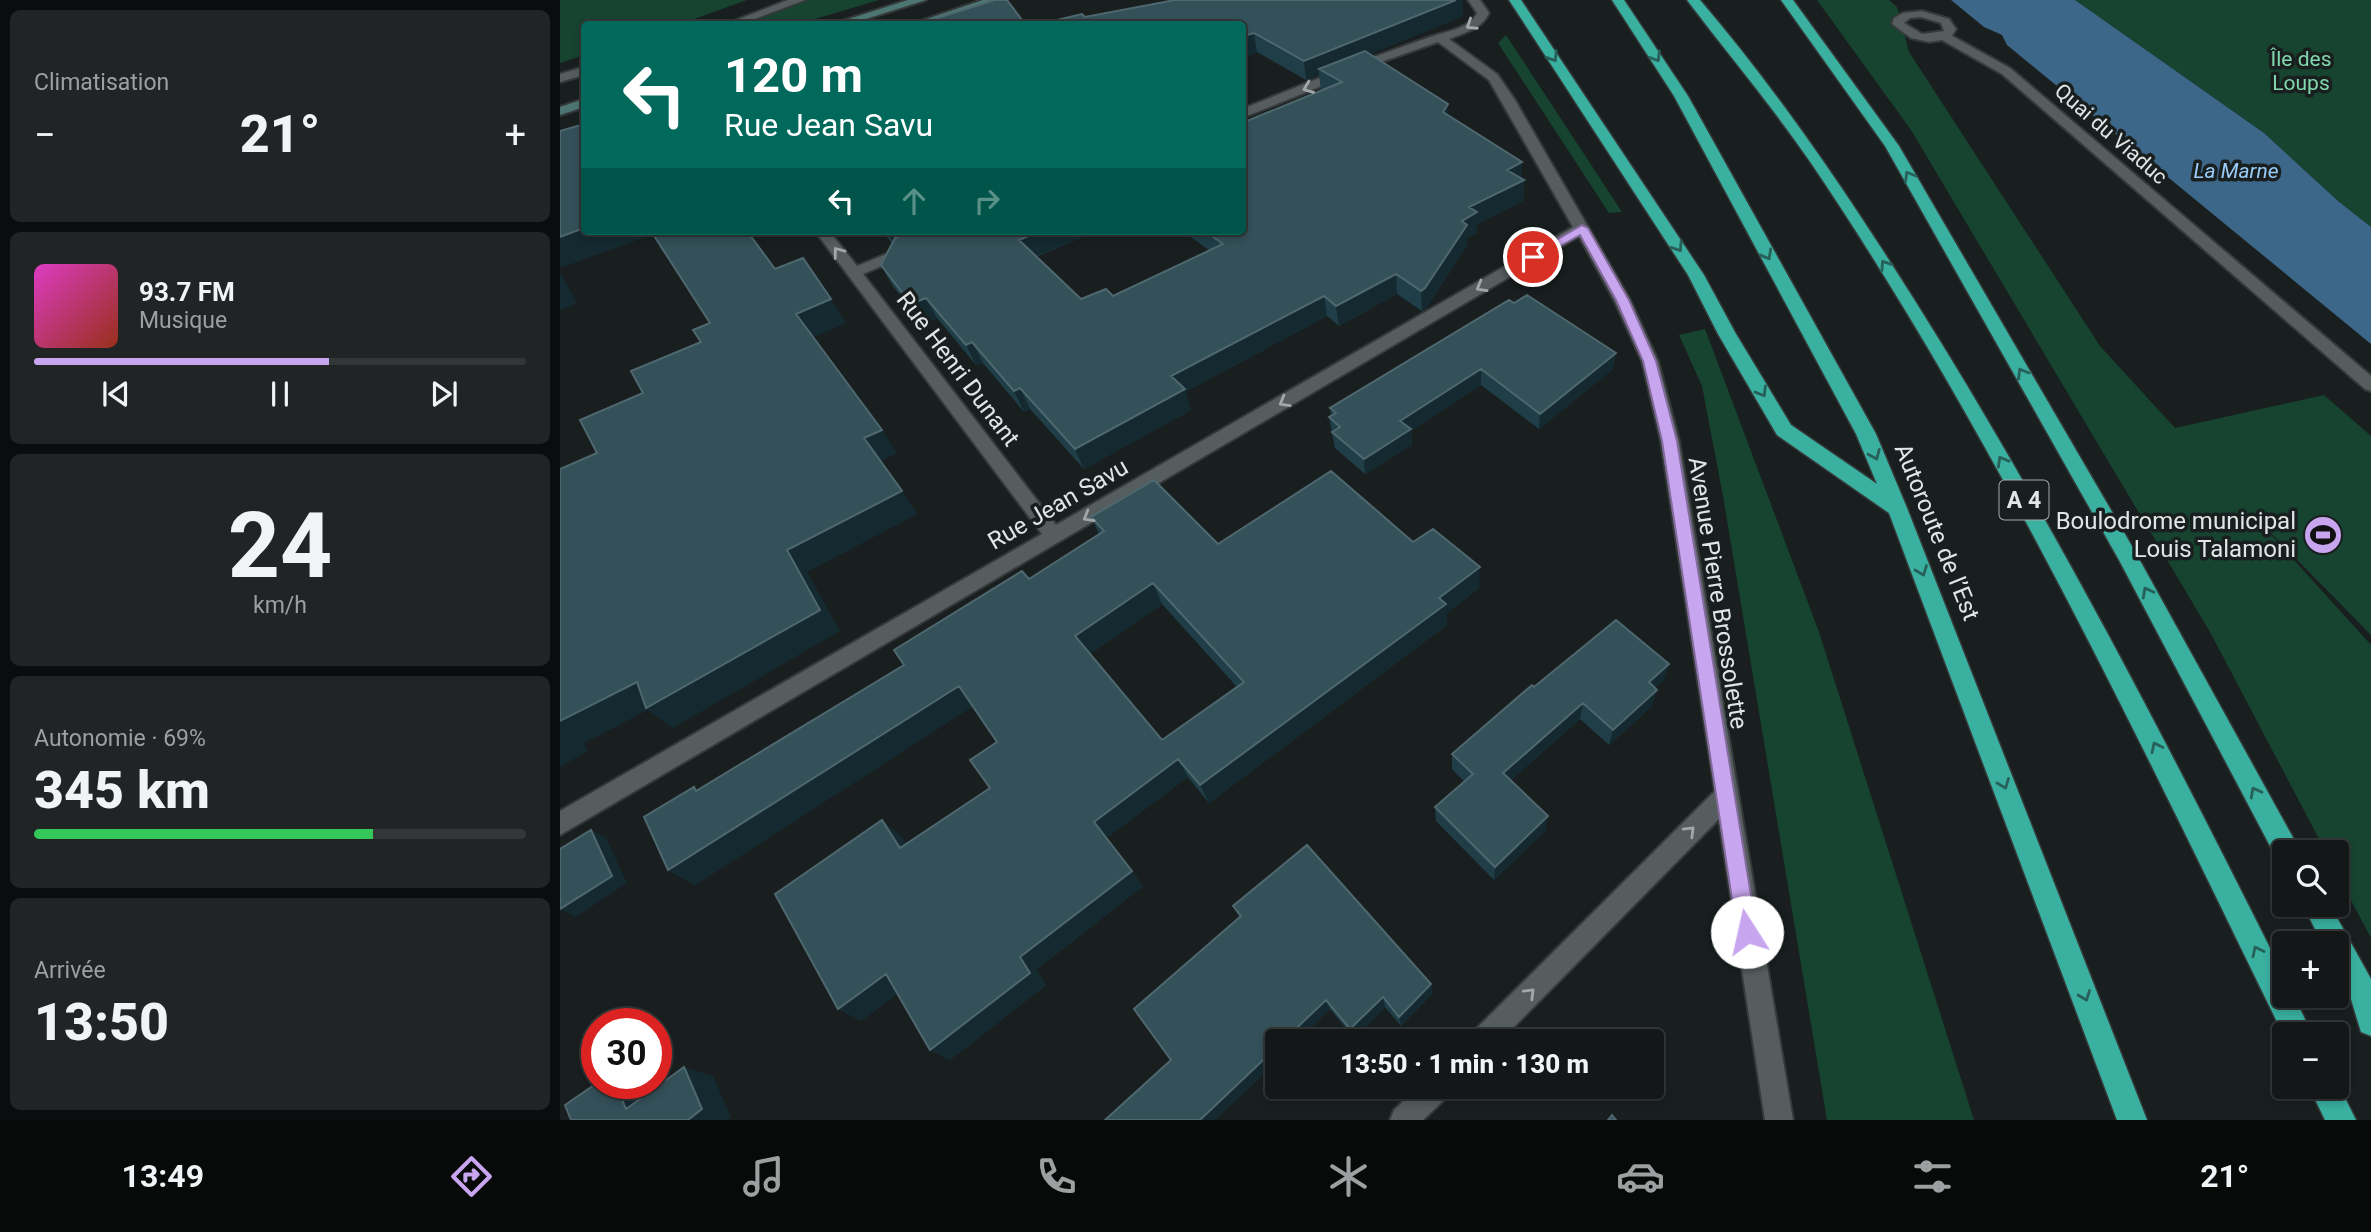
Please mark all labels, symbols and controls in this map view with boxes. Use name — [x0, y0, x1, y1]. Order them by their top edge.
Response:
one-way arrow — [1466, 16, 1479, 29]
text: 120 m — [724, 47, 863, 104]
park label: Île des Loups — [2270, 47, 2331, 95]
icon: left — [609, 49, 700, 140]
one-way arrow — [1544, 49, 1557, 62]
one-way arrow — [1647, 49, 1660, 62]
text: Climatisation — [34, 69, 169, 96]
one-way arrow — [1302, 79, 1314, 93]
street label: Quai du Viaduc — [2050, 79, 2172, 189]
text: 21° — [240, 104, 320, 165]
text: Rue Jean Savu — [724, 106, 933, 144]
text: − — [34, 113, 56, 157]
text: + — [504, 113, 526, 157]
water label: La Marne — [2193, 159, 2279, 183]
one-way arrow — [1904, 170, 1917, 183]
icon: left — [822, 182, 860, 220]
icon: ahead — [895, 182, 933, 220]
icon: right — [968, 182, 1006, 220]
pin — [1503, 227, 1563, 287]
icon: arrive — [1514, 238, 1552, 276]
one-way arrow — [1669, 239, 1682, 252]
one-way arrow — [833, 247, 846, 260]
one-way arrow — [1759, 247, 1773, 260]
one-way arrow — [1880, 260, 1893, 273]
text: 93.7 FM — [139, 277, 235, 307]
one-way arrow — [1475, 279, 1488, 292]
street label: Rue Henri Dunant — [891, 286, 1025, 452]
text: Musique — [139, 307, 227, 334]
one-way arrow — [2018, 368, 2031, 381]
icon: previous — [97, 375, 135, 413]
icon: pause — [261, 375, 299, 413]
icon: next — [425, 375, 463, 413]
one-way arrow — [1753, 385, 1766, 398]
one-way arrow — [1279, 394, 1292, 407]
street label: Autoroute de l’Est — [1889, 440, 1985, 625]
one-way arrow — [1867, 448, 1881, 460]
street label: Rue Jean Savu — [983, 453, 1133, 555]
street label: Avenue Pierre Brossolette — [1683, 455, 1753, 731]
one-way arrow — [1997, 455, 2010, 468]
road number: A 4 — [2000, 480, 2048, 520]
text: 24 — [228, 493, 332, 599]
place label: Boulodrome municipal Louis Talamoni — [2056, 507, 2296, 563]
one-way arrow — [1083, 509, 1096, 522]
sports icon: Boulodrome municipal Louis Talamoni — [2302, 514, 2344, 556]
one-way arrow — [1913, 565, 1927, 577]
one-way arrow — [2142, 587, 2155, 599]
text: km/h — [253, 592, 307, 619]
text: Autonomie · 69% — [34, 725, 206, 752]
one-way arrow — [2150, 742, 2164, 754]
text: 345 km — [34, 760, 210, 821]
one-way arrow — [1995, 777, 2009, 789]
one-way arrow — [2250, 787, 2263, 799]
one-way arrow — [1682, 827, 1695, 840]
map controls — [2272, 840, 2349, 1099]
button: search — [2272, 840, 2349, 917]
position arrow — [1710, 895, 1784, 969]
button: + — [2272, 931, 2349, 1008]
one-way arrow — [2251, 946, 2265, 958]
text: Arrivée — [34, 957, 106, 984]
one-way arrow — [1521, 988, 1534, 1001]
one-way arrow — [2077, 989, 2091, 1001]
text: 13:50 — [34, 992, 169, 1053]
speed limit sign: 30 — [581, 1008, 672, 1099]
button: − — [2272, 1022, 2349, 1099]
text: 13:50 · 1 min · 130 m — [1340, 1049, 1589, 1079]
icon: directions — [447, 1152, 496, 1201]
icon: music — [739, 1152, 788, 1201]
icon: phone — [1032, 1152, 1081, 1201]
icon: climate — [1324, 1152, 1373, 1201]
icon: car — [1616, 1152, 1665, 1201]
icon: filters — [1908, 1152, 1957, 1201]
text: 13:49 — [122, 1157, 204, 1195]
text: 21° — [2200, 1157, 2249, 1195]

